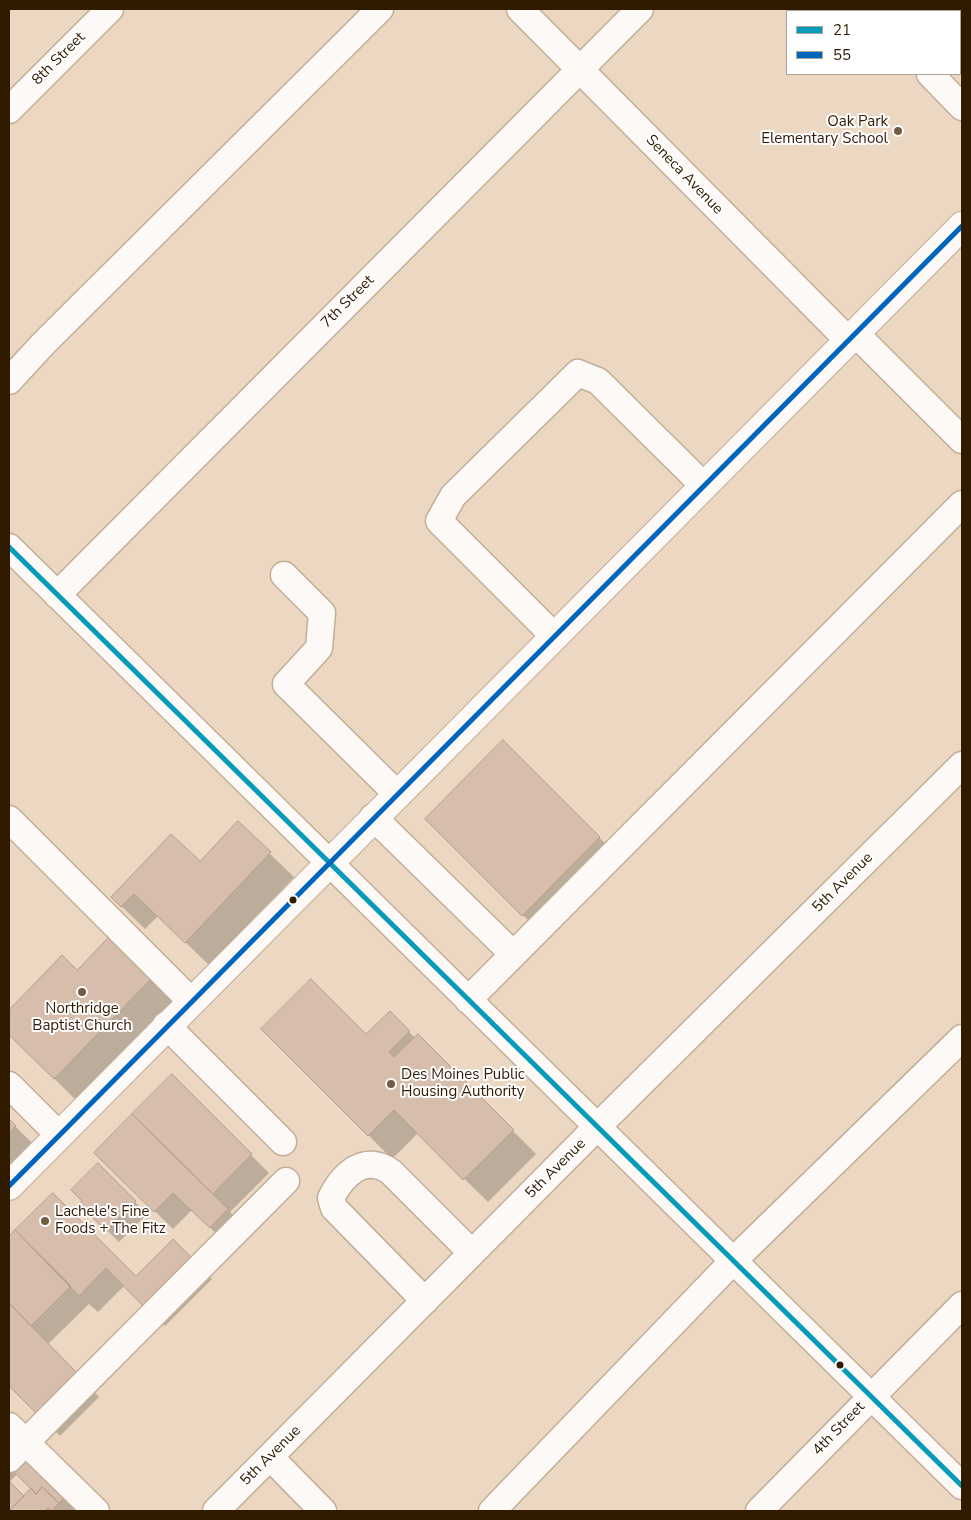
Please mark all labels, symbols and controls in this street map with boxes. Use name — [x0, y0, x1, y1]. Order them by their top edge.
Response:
legend — [786, 10, 961, 75]
text: 21 — [833, 20, 851, 40]
street label: 8th Street — [29, 29, 89, 89]
text: 55 — [833, 45, 851, 65]
place label: Oak Park Elementary School — [761, 113, 888, 148]
marker: Oak Park Elementary School — [892, 125, 904, 137]
street label: Seneca Avenue — [642, 132, 726, 218]
street label: 7th Street — [318, 272, 378, 332]
street label: 5th Avenue — [809, 849, 877, 917]
unlabelled marker — [288, 895, 298, 905]
marker: Northridge Baptist Church — [76, 986, 88, 998]
place label: Northridge Baptist Church — [32, 1000, 132, 1035]
place label: Des Moines Public Housing Authority — [401, 1066, 525, 1101]
marker: Des Moines Public Housing Authority — [385, 1078, 397, 1090]
street label: 5th Avenue — [522, 1135, 590, 1203]
place label: Lachele's Fine Foods + The Fitz — [55, 1203, 166, 1238]
marker: Lachele's Fine Foods + The Fitz — [39, 1215, 51, 1227]
unlabelled marker — [835, 1360, 845, 1370]
street label: 4th Street — [809, 1398, 869, 1460]
street label: 5th Avenue — [237, 1422, 305, 1490]

